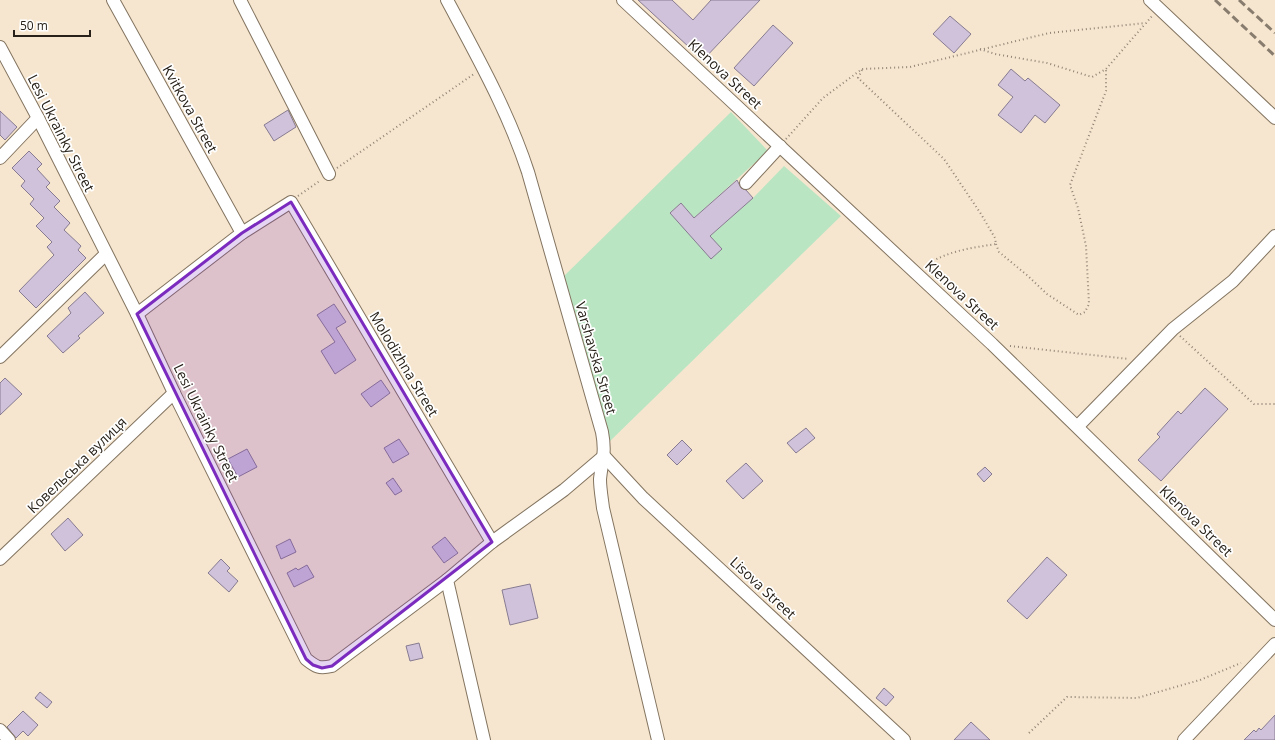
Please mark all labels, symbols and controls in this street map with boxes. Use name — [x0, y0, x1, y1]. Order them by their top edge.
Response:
scale bar — [14, 12, 90, 38]
text: 50 m — [20, 17, 48, 34]
street label: Klenova Street — [684, 34, 766, 113]
street label: Kvitkova Street — [159, 62, 222, 156]
street label: Lesi Ukrainky Street — [24, 71, 99, 195]
street label: Klenova Street — [921, 255, 1003, 334]
street label: Varshavska Street — [571, 299, 622, 416]
street label: Molodizhna Street — [366, 308, 443, 420]
street label: Lesi Ukrainky Street — [170, 361, 243, 485]
street label: Ковельська вулиця — [23, 412, 130, 517]
street label: Klenova Street — [1156, 481, 1237, 560]
street label: Lisova Street — [726, 552, 800, 623]

